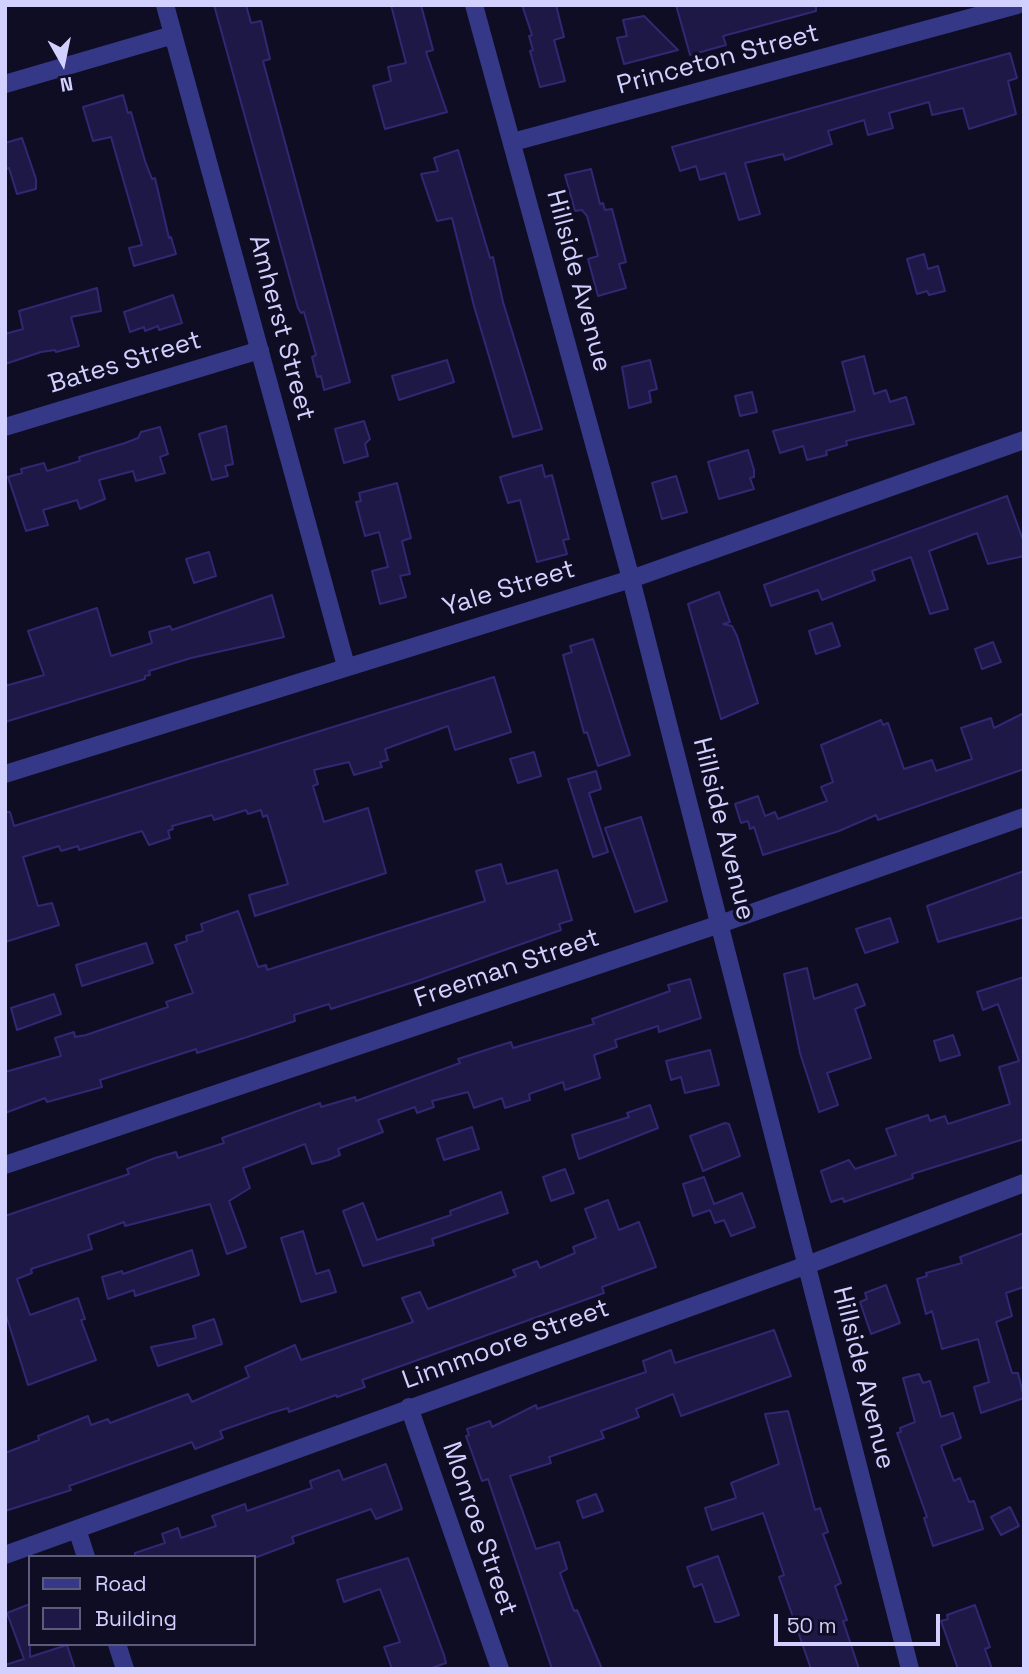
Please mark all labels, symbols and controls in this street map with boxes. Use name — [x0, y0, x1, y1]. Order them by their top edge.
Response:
street label: Princeton Street — [614, 18, 822, 102]
north arrow — [28, 28, 98, 98]
text: N — [58, 71, 75, 98]
street label: Hillside Avenue — [539, 187, 617, 375]
street label: Amherst Street — [241, 232, 321, 424]
street label: Bates Street — [45, 325, 205, 401]
street label: Yale Street — [439, 554, 579, 624]
street label: Hillside Avenue — [685, 735, 761, 923]
street label: Freeman Street — [410, 923, 604, 1015]
street label: Hillside Avenue — [825, 1284, 901, 1472]
street label: Linnmoore Street — [398, 1293, 614, 1397]
street label: Monroe Street — [435, 1438, 523, 1620]
legend — [28, 1555, 256, 1646]
text: Road — [95, 1570, 147, 1597]
scale bar — [777, 1600, 943, 1644]
text: Building — [95, 1605, 177, 1632]
text: 50 m — [787, 1612, 837, 1639]

